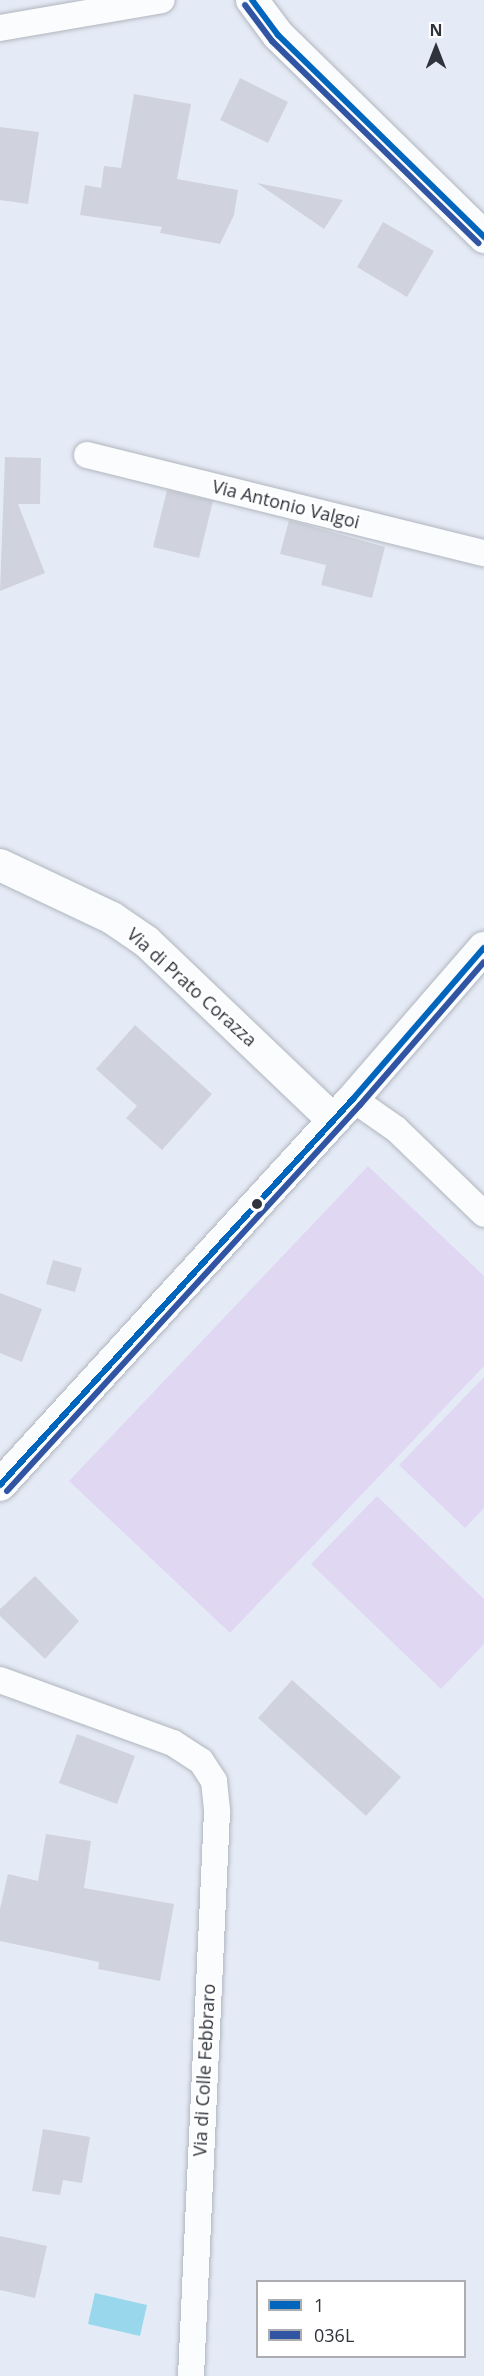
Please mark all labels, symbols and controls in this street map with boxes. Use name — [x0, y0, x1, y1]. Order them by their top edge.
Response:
north arrow — [406, 18, 466, 78]
text: N — [429, 19, 443, 41]
street label: Via Antonio Valgoi — [210, 475, 362, 533]
street label: Via di Prato Corazza — [123, 923, 261, 1051]
unlabelled marker — [251, 1198, 263, 1210]
street label: Via di Colle Febbraro — [189, 1983, 219, 2157]
legend — [256, 2280, 466, 2358]
text: 1 — [314, 2293, 324, 2317]
text: 036L — [314, 2323, 354, 2347]

